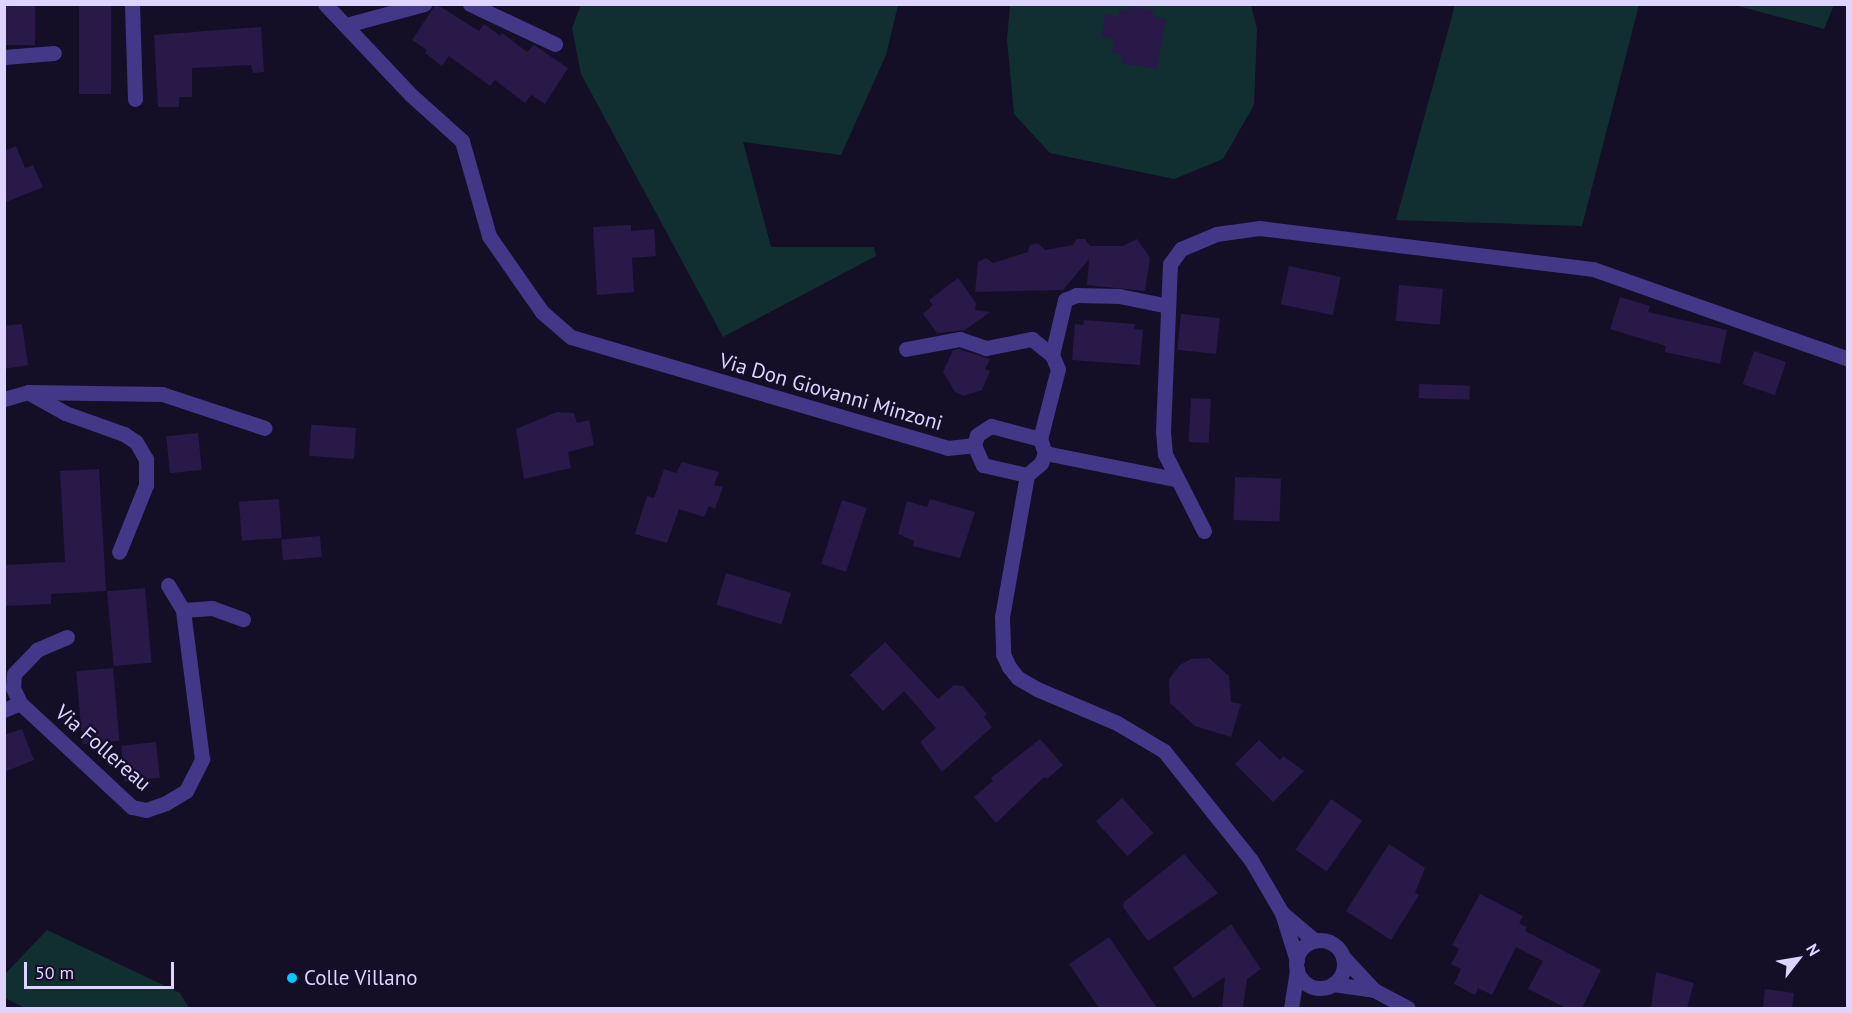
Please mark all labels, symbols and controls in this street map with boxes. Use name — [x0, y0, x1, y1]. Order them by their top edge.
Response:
street label: Via Don Giovanni Minzoni — [716, 348, 946, 436]
street label: Via Follereau — [50, 700, 156, 796]
north arrow — [1768, 929, 1828, 989]
text: N — [1802, 940, 1825, 959]
scale bar — [27, 950, 177, 988]
text: 50 m — [35, 961, 74, 984]
place label: Colle Villano — [304, 965, 418, 991]
marker: Colle Villano — [285, 971, 299, 985]

